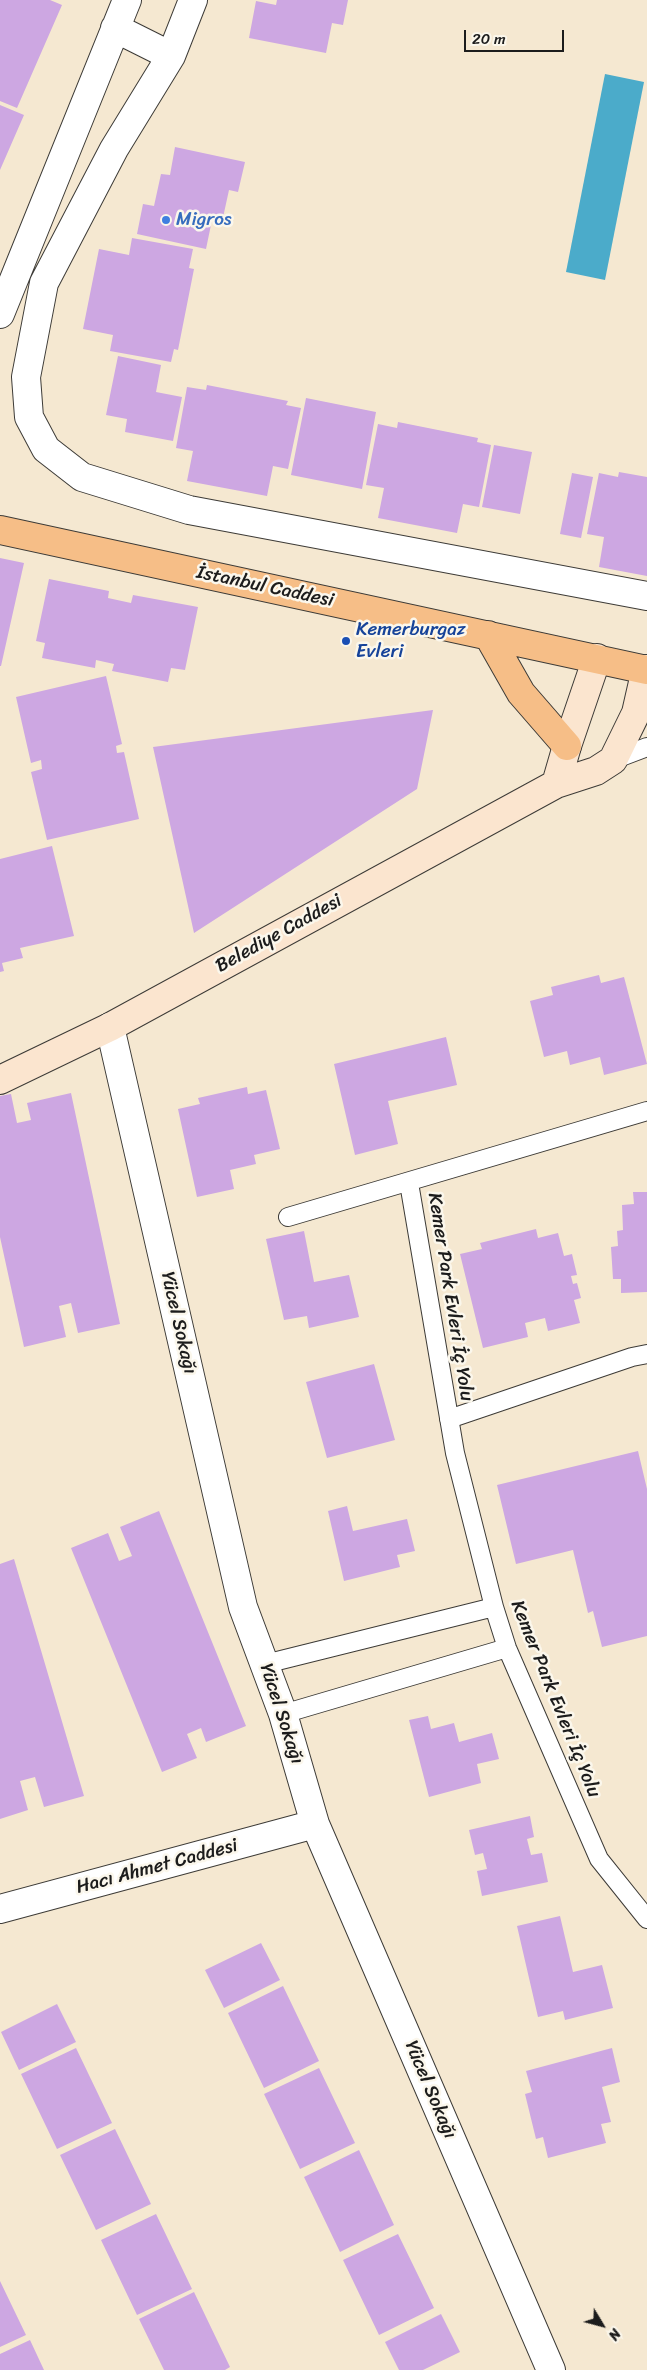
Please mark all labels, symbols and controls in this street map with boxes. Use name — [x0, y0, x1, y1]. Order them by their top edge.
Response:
scale bar — [467, 20, 567, 52]
text: 20 m — [472, 26, 506, 52]
place label: Migros — [176, 209, 232, 231]
marker: Migros — [160, 214, 172, 226]
street label: İstanbul Caddesi — [194, 561, 336, 613]
place label: Kemerburgaz Evleri — [356, 619, 466, 663]
marker: Kemerburgaz Evleri — [340, 635, 352, 647]
street label: Belediye Caddesi — [212, 890, 346, 978]
street label: Kemer Park Evleri İç Yolu — [422, 1191, 478, 1403]
street label: Yücel Sokağı — [155, 1270, 201, 1376]
street label: Kemer Park Evleri İç Yolu — [505, 1597, 605, 1801]
street label: Yücel Sokağı — [254, 1661, 308, 1767]
street label: Hacı Ahmet Caddesi — [74, 1834, 240, 1900]
street label: Yücel Sokağı — [399, 2038, 461, 2142]
north arrow — [577, 2300, 627, 2350]
text: N — [601, 2323, 627, 2346]

